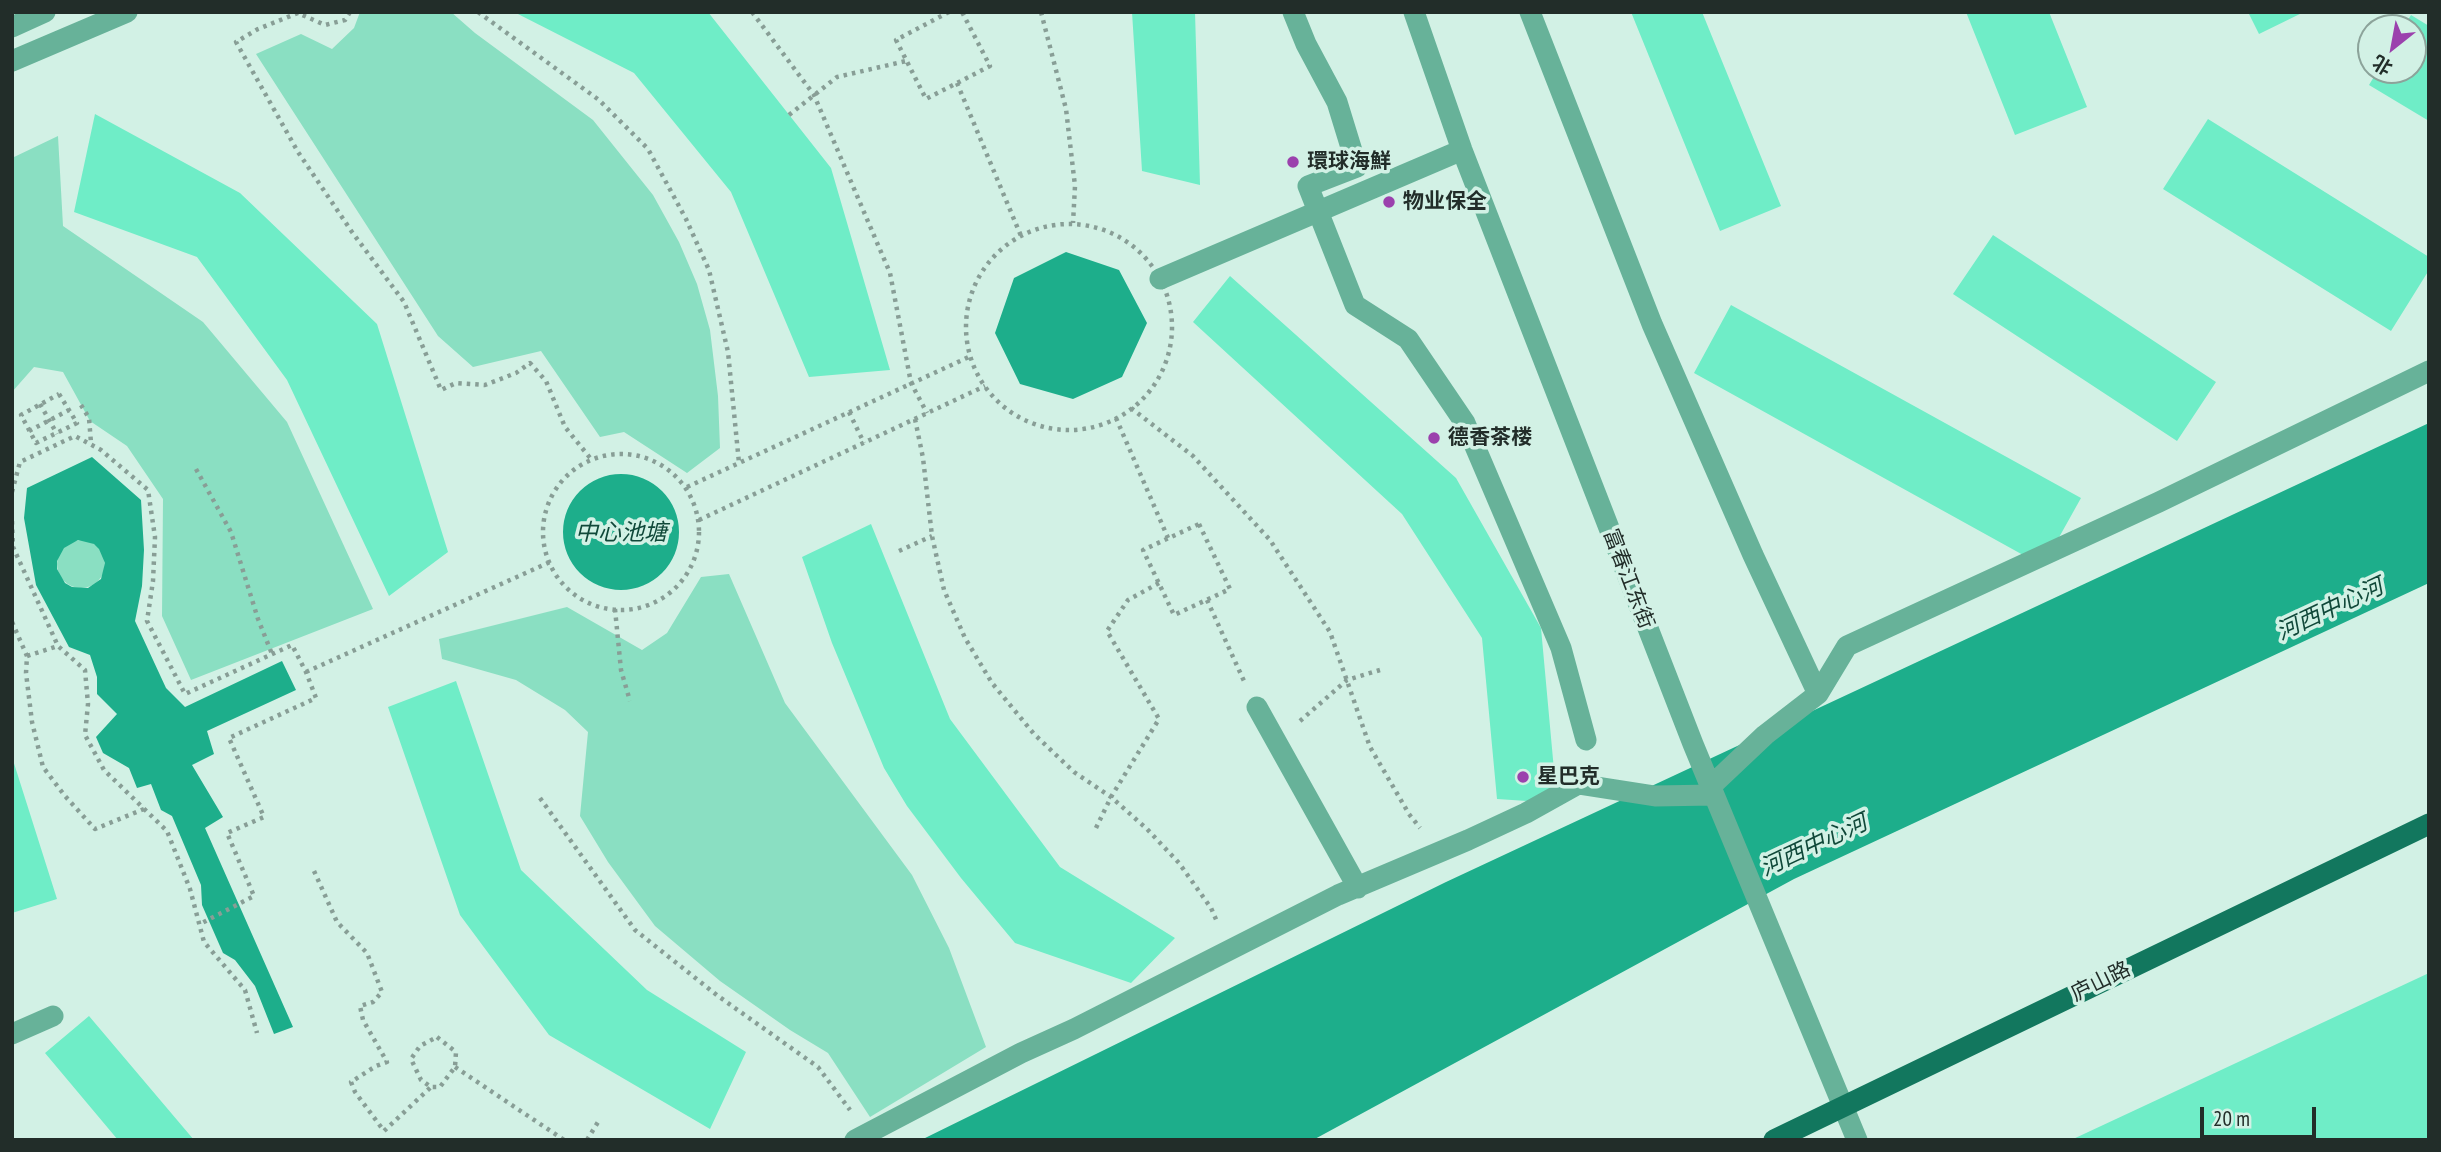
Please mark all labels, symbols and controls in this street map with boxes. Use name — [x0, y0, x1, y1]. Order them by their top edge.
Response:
north arrow — [2357, 14, 2427, 84]
text: 北 — [2368, 50, 2397, 80]
place label: 環球海鮮 — [1307, 149, 1391, 175]
marker: 環球海鮮 — [1285, 154, 1301, 170]
place label: 物业保全 — [1403, 189, 1487, 215]
marker: 物业保全 — [1381, 194, 1397, 210]
place label: 德香茶楼 — [1448, 425, 1532, 451]
marker: 德香茶楼 — [1426, 430, 1442, 446]
water label: 中心池塘 — [575, 519, 667, 547]
street label: 富春江东街 — [1597, 525, 1659, 633]
water label: 河西中心河 — [2272, 573, 2388, 647]
place label: 星巴克 — [1537, 764, 1600, 790]
marker: 星巴克 — [1515, 769, 1531, 785]
water label: 河西中心河 — [1756, 809, 1872, 883]
street label: 庐山路 — [2067, 957, 2135, 1007]
scale bar — [2203, 1092, 2318, 1136]
text: 20 m — [2213, 1105, 2250, 1132]

